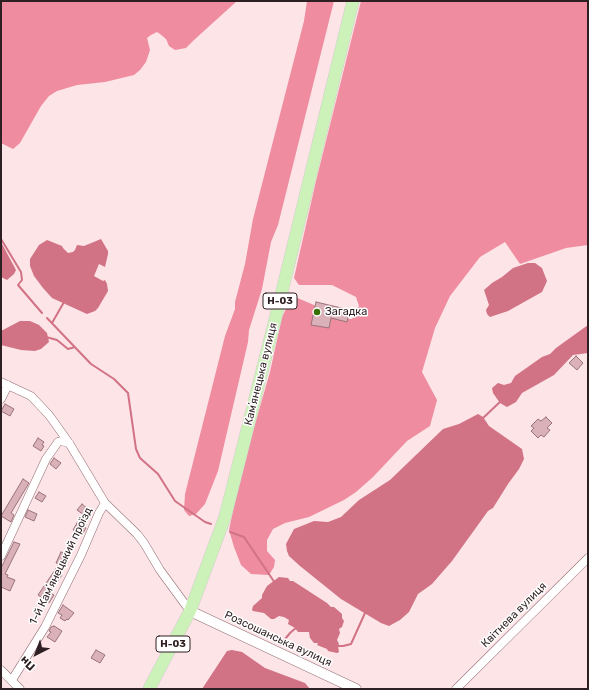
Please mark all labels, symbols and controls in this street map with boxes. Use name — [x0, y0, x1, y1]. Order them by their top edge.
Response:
road number: Н-03 — [263, 293, 297, 309]
place label: Загадка — [325, 305, 367, 319]
marker: Загадка — [312, 307, 322, 317]
street label: Камʼянецька вулиця — [242, 321, 280, 427]
street label: 1-й Камʼянецький проїзд — [27, 505, 95, 627]
street label: Квітнева вулиця — [479, 580, 549, 650]
street label: Розсошанська вулиця — [222, 608, 334, 670]
north arrow — [16, 634, 56, 674]
road number: Н-03 — [156, 636, 190, 652]
text: Пн — [18, 653, 38, 673]

